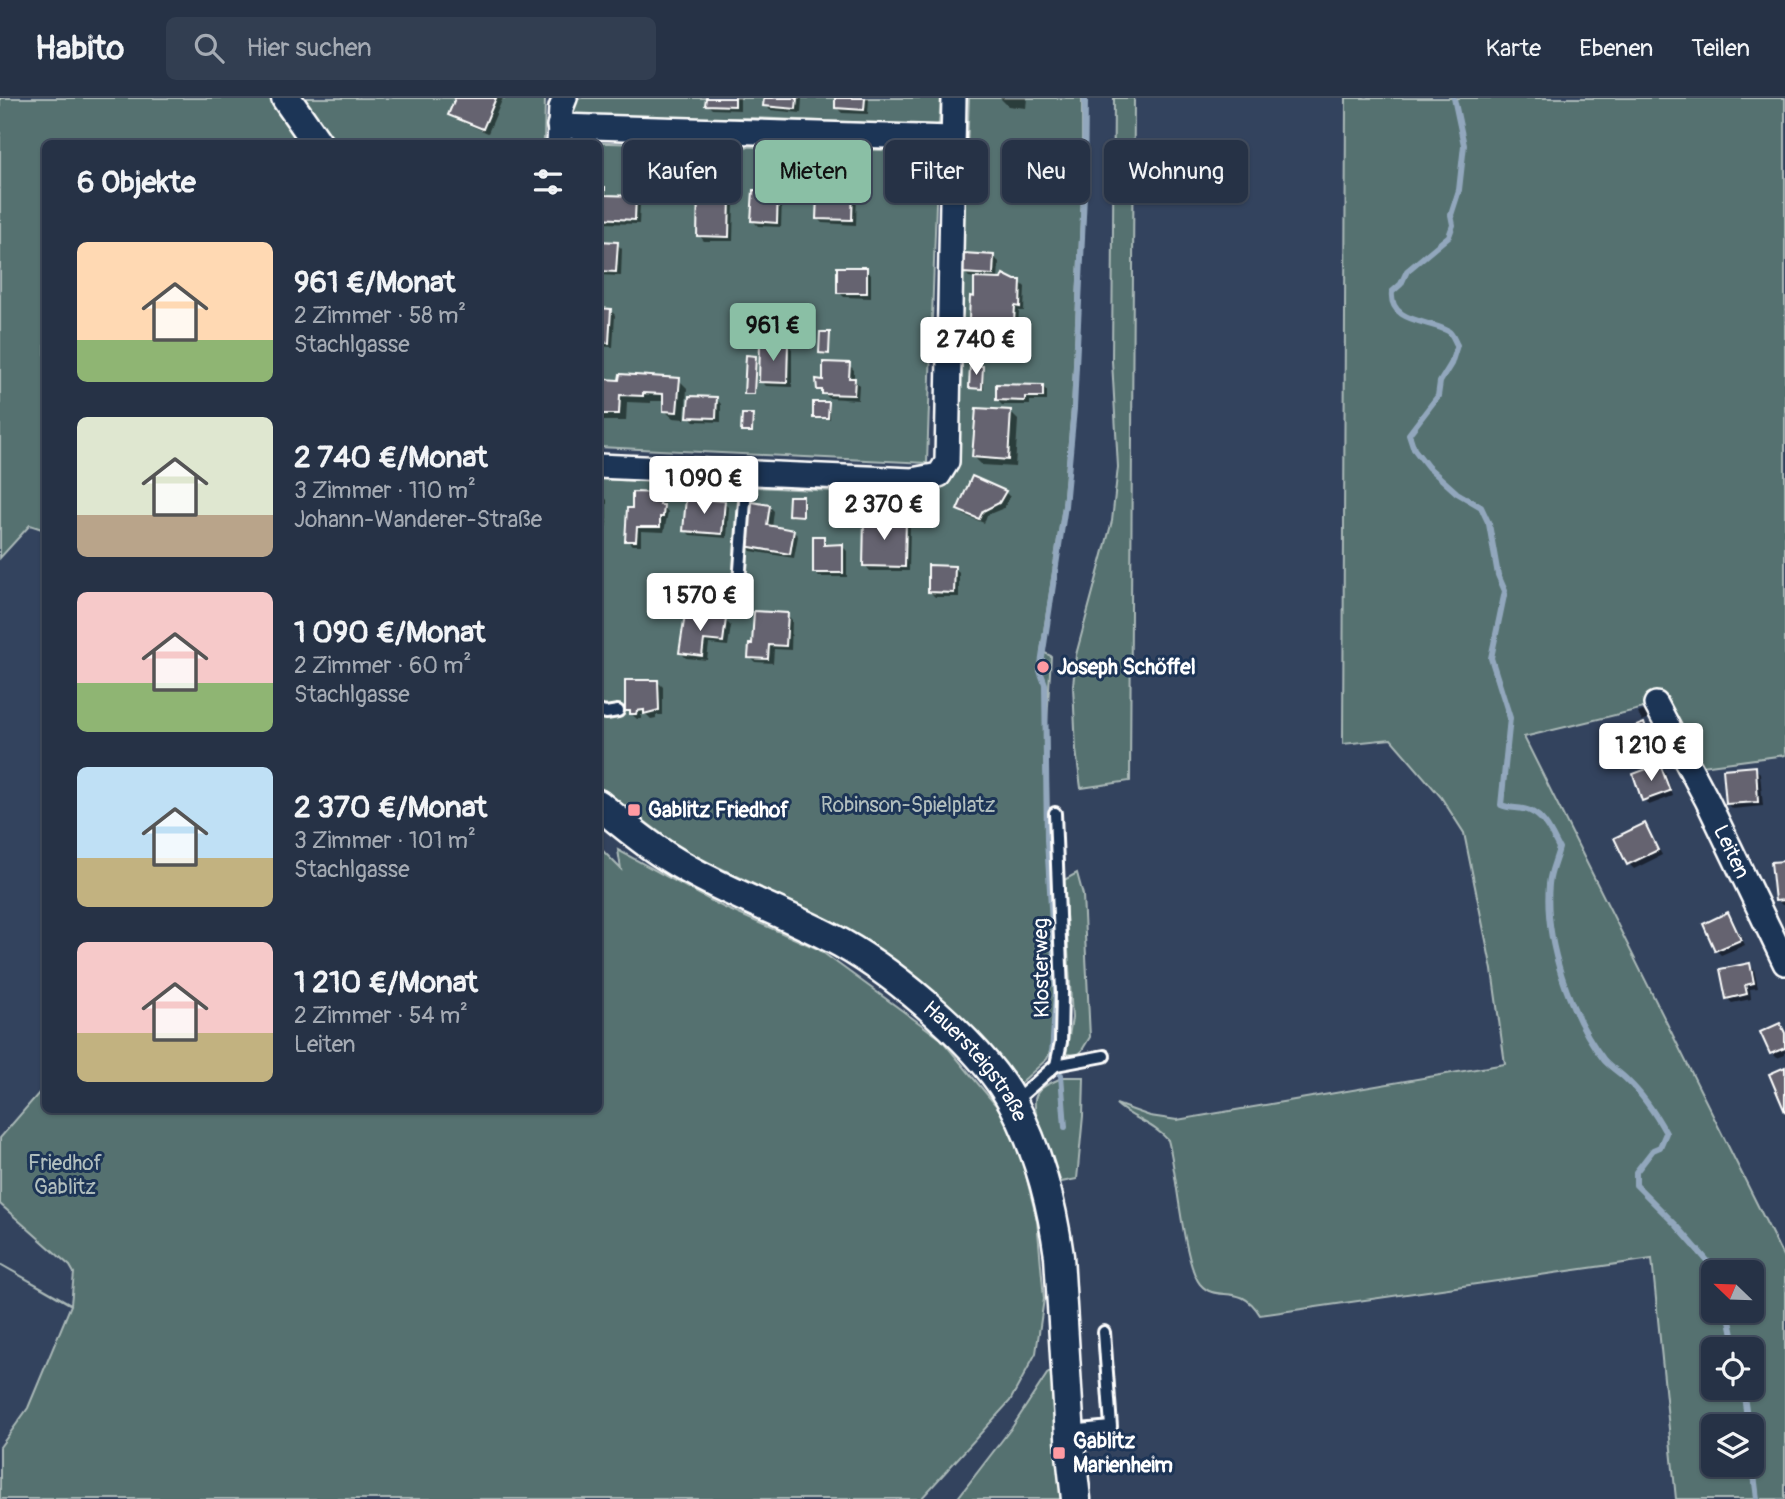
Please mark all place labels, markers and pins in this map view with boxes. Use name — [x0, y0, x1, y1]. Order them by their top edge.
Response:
pin: 961 € — [724, 303, 822, 363]
pin: 2 740 € — [911, 317, 1041, 377]
pin: 1 090 € — [639, 456, 769, 516]
pin: 2 370 € — [819, 482, 949, 542]
pin: 1 570 € — [635, 574, 765, 633]
place label: Joseph Schöffel — [1057, 654, 1196, 681]
marker: Joseph Schöffel — [1035, 659, 1051, 675]
pin: 1 210 € — [1586, 724, 1716, 783]
place label: Gablitz Friedhof — [648, 797, 789, 824]
marker: Gablitz Friedhof — [626, 802, 642, 818]
place label: Gablitz Marienheim — [1073, 1428, 1173, 1479]
marker: Gablitz Marienheim — [1051, 1445, 1067, 1461]

